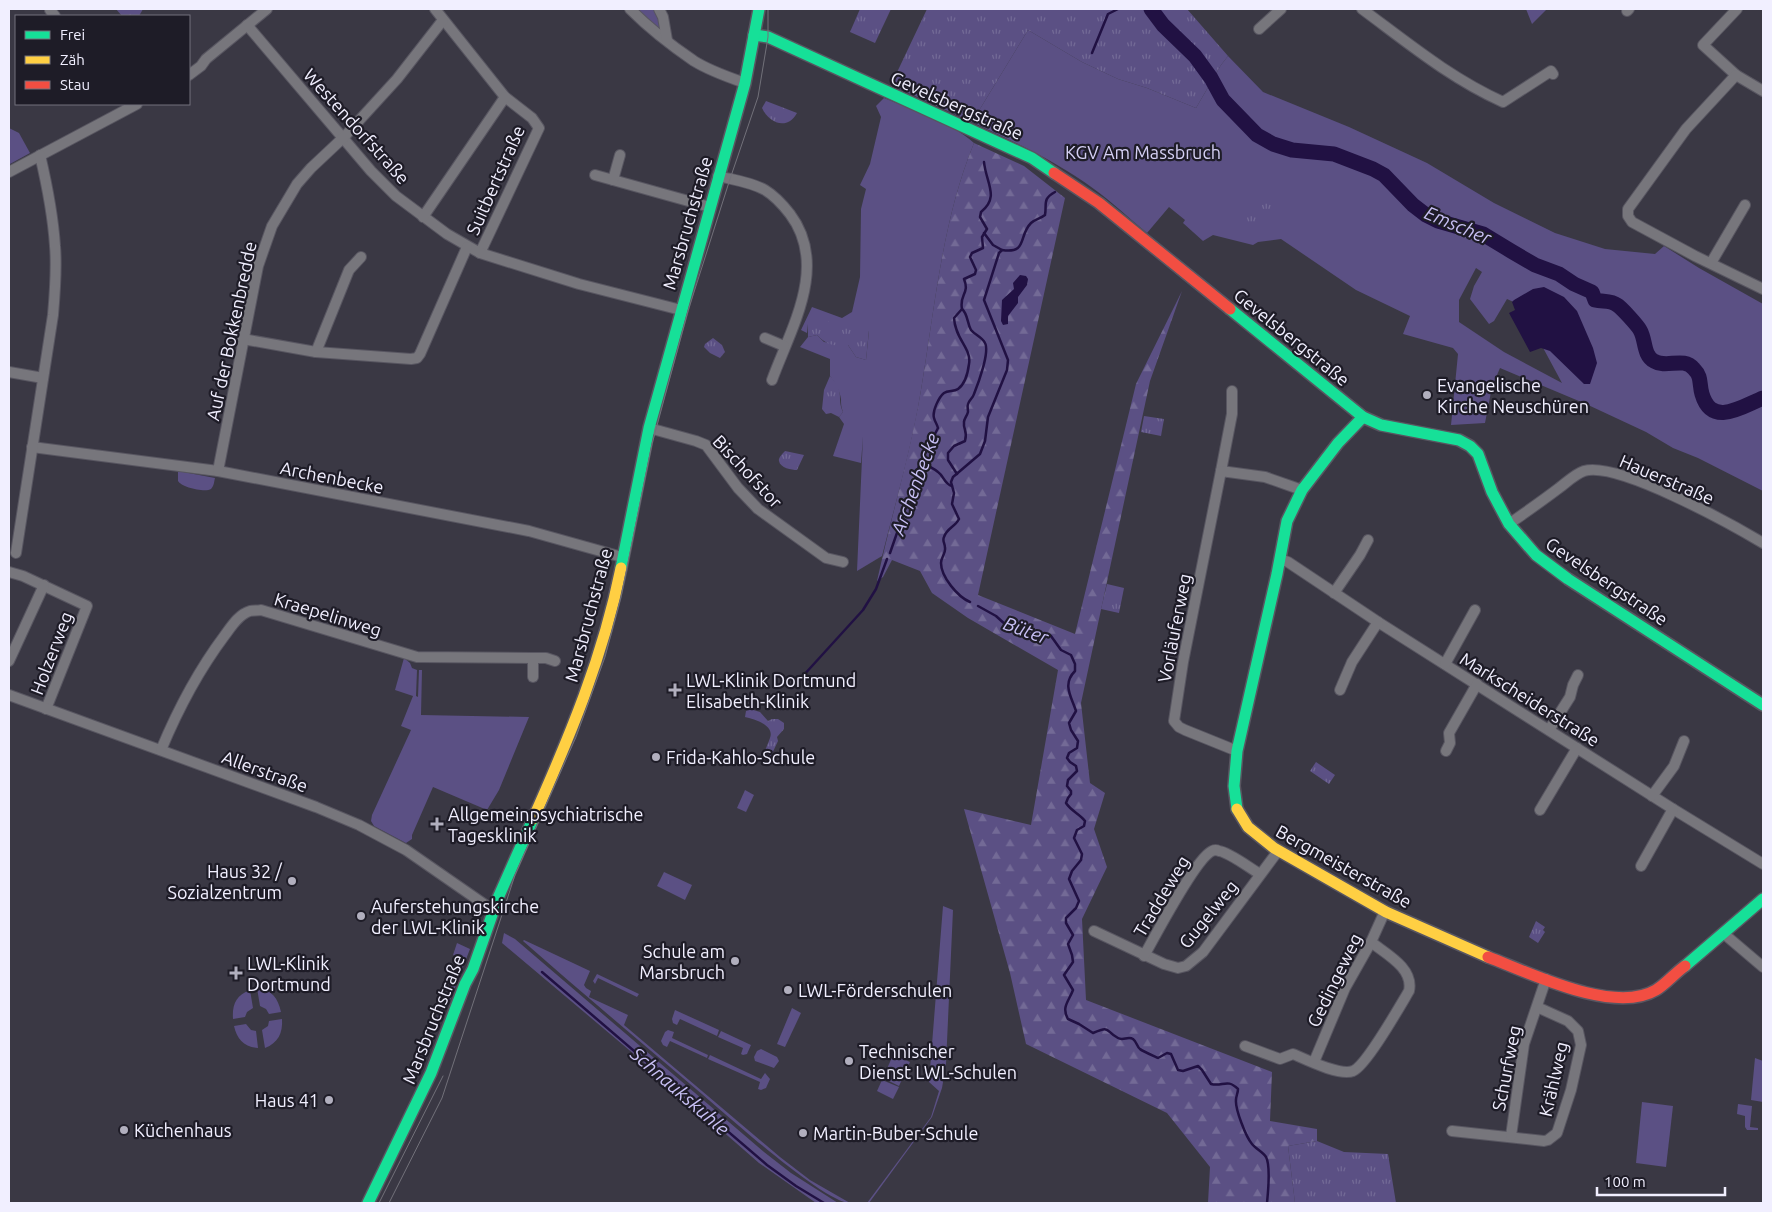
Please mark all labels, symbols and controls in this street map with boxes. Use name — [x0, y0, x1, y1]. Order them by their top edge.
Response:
legend — [15, 15, 190, 105]
text: Frei — [60, 26, 85, 43]
text: Zäh — [60, 51, 85, 68]
street label: Westendorfstraße — [300, 64, 414, 188]
street label: Gevelsbergstraße — [888, 67, 1026, 143]
text: Stau — [60, 76, 90, 93]
street label: Suitbertstraße — [462, 122, 528, 238]
park label: KGV Am Massbruch — [1065, 142, 1221, 162]
street label: Marsbruchstraße — [658, 154, 716, 292]
water label: Emscher — [1421, 201, 1495, 249]
street label: Auf der Bokkenbredde — [202, 240, 260, 422]
street label: Gevelsbergstraße — [1230, 284, 1354, 390]
place label: Evangelische Kirche Neuschüren — [1437, 375, 1589, 416]
marker: Evangelische Kirche Neuschüren — [1421, 389, 1433, 401]
water label: Archenbecke — [886, 430, 944, 539]
street label: Bischofstor — [709, 431, 787, 512]
street label: Hauerstraße — [1617, 450, 1717, 508]
street label: Archenbecke — [279, 457, 385, 497]
street label: Gevelsbergstraße — [1542, 533, 1672, 629]
street label: Marsbruchstraße — [561, 546, 615, 684]
street label: Vorläuferweg — [1154, 572, 1194, 684]
street label: Kraepelinweg — [272, 588, 384, 640]
street label: Holzerweg — [26, 609, 76, 697]
water label: Büter — [1001, 612, 1052, 648]
street label: Markscheiderstraße — [1457, 648, 1603, 750]
place label: LWL-Klinik Dortmund Elisabeth-Klinik — [686, 670, 856, 711]
marker: LWL-Klinik Dortmund Elisabeth-Klinik — [668, 683, 682, 697]
street label: Allerstraße — [219, 746, 311, 796]
place label: Frida-Kahlo-Schule — [666, 747, 815, 767]
marker: Frida-Kahlo-Schule — [650, 751, 662, 763]
place label: Allgemeinpsychiatrische Tagesklinik — [448, 804, 643, 845]
marker: Allgemeinpsychiatrische Tagesklinik — [430, 817, 444, 831]
street label: Bergmeisterstraße — [1273, 820, 1415, 912]
street label: Traddeweg — [1129, 852, 1193, 940]
place label: Haus 32 / Sozialzentrum — [168, 861, 283, 902]
marker: Haus 32 / Sozialzentrum — [286, 875, 298, 887]
street label: Gugelweg — [1175, 876, 1241, 952]
place label: Auferstehungskirche der LWL-Klinik — [371, 896, 539, 937]
marker: Auferstehungskirche der LWL-Klinik — [355, 910, 367, 922]
street label: Gedingeweg — [1303, 930, 1365, 1030]
place label: Schule am Marsbruch — [639, 941, 725, 982]
street label: Marsbruchstraße — [398, 951, 468, 1087]
place label: LWL-Klinik Dortmund — [247, 953, 331, 994]
marker: Schule am Marsbruch — [729, 955, 741, 967]
marker: LWL-Klinik Dortmund — [229, 966, 243, 980]
place label: LWL-Förderschulen — [798, 980, 952, 1000]
marker: LWL-Förderschulen — [782, 984, 794, 996]
street label: Schurfweg — [1488, 1024, 1524, 1112]
street label: Krählweg — [1535, 1040, 1571, 1118]
place label: Technischer Dienst LWL-Schulen — [859, 1041, 1017, 1082]
water label: Schnaukskuhle — [626, 1042, 734, 1140]
marker: Technischer Dienst LWL-Schulen — [843, 1055, 855, 1067]
place label: Haus 41 — [255, 1090, 319, 1110]
marker: Haus 41 — [323, 1094, 335, 1106]
place label: Küchenhaus — [134, 1120, 232, 1140]
place label: Martin-Buber-Schule — [813, 1123, 979, 1143]
marker: Küchenhaus — [118, 1124, 130, 1136]
marker: Martin-Buber-Schule — [797, 1127, 809, 1139]
scale bar — [1597, 1164, 1724, 1196]
text: 100 m — [1604, 1173, 1646, 1190]

